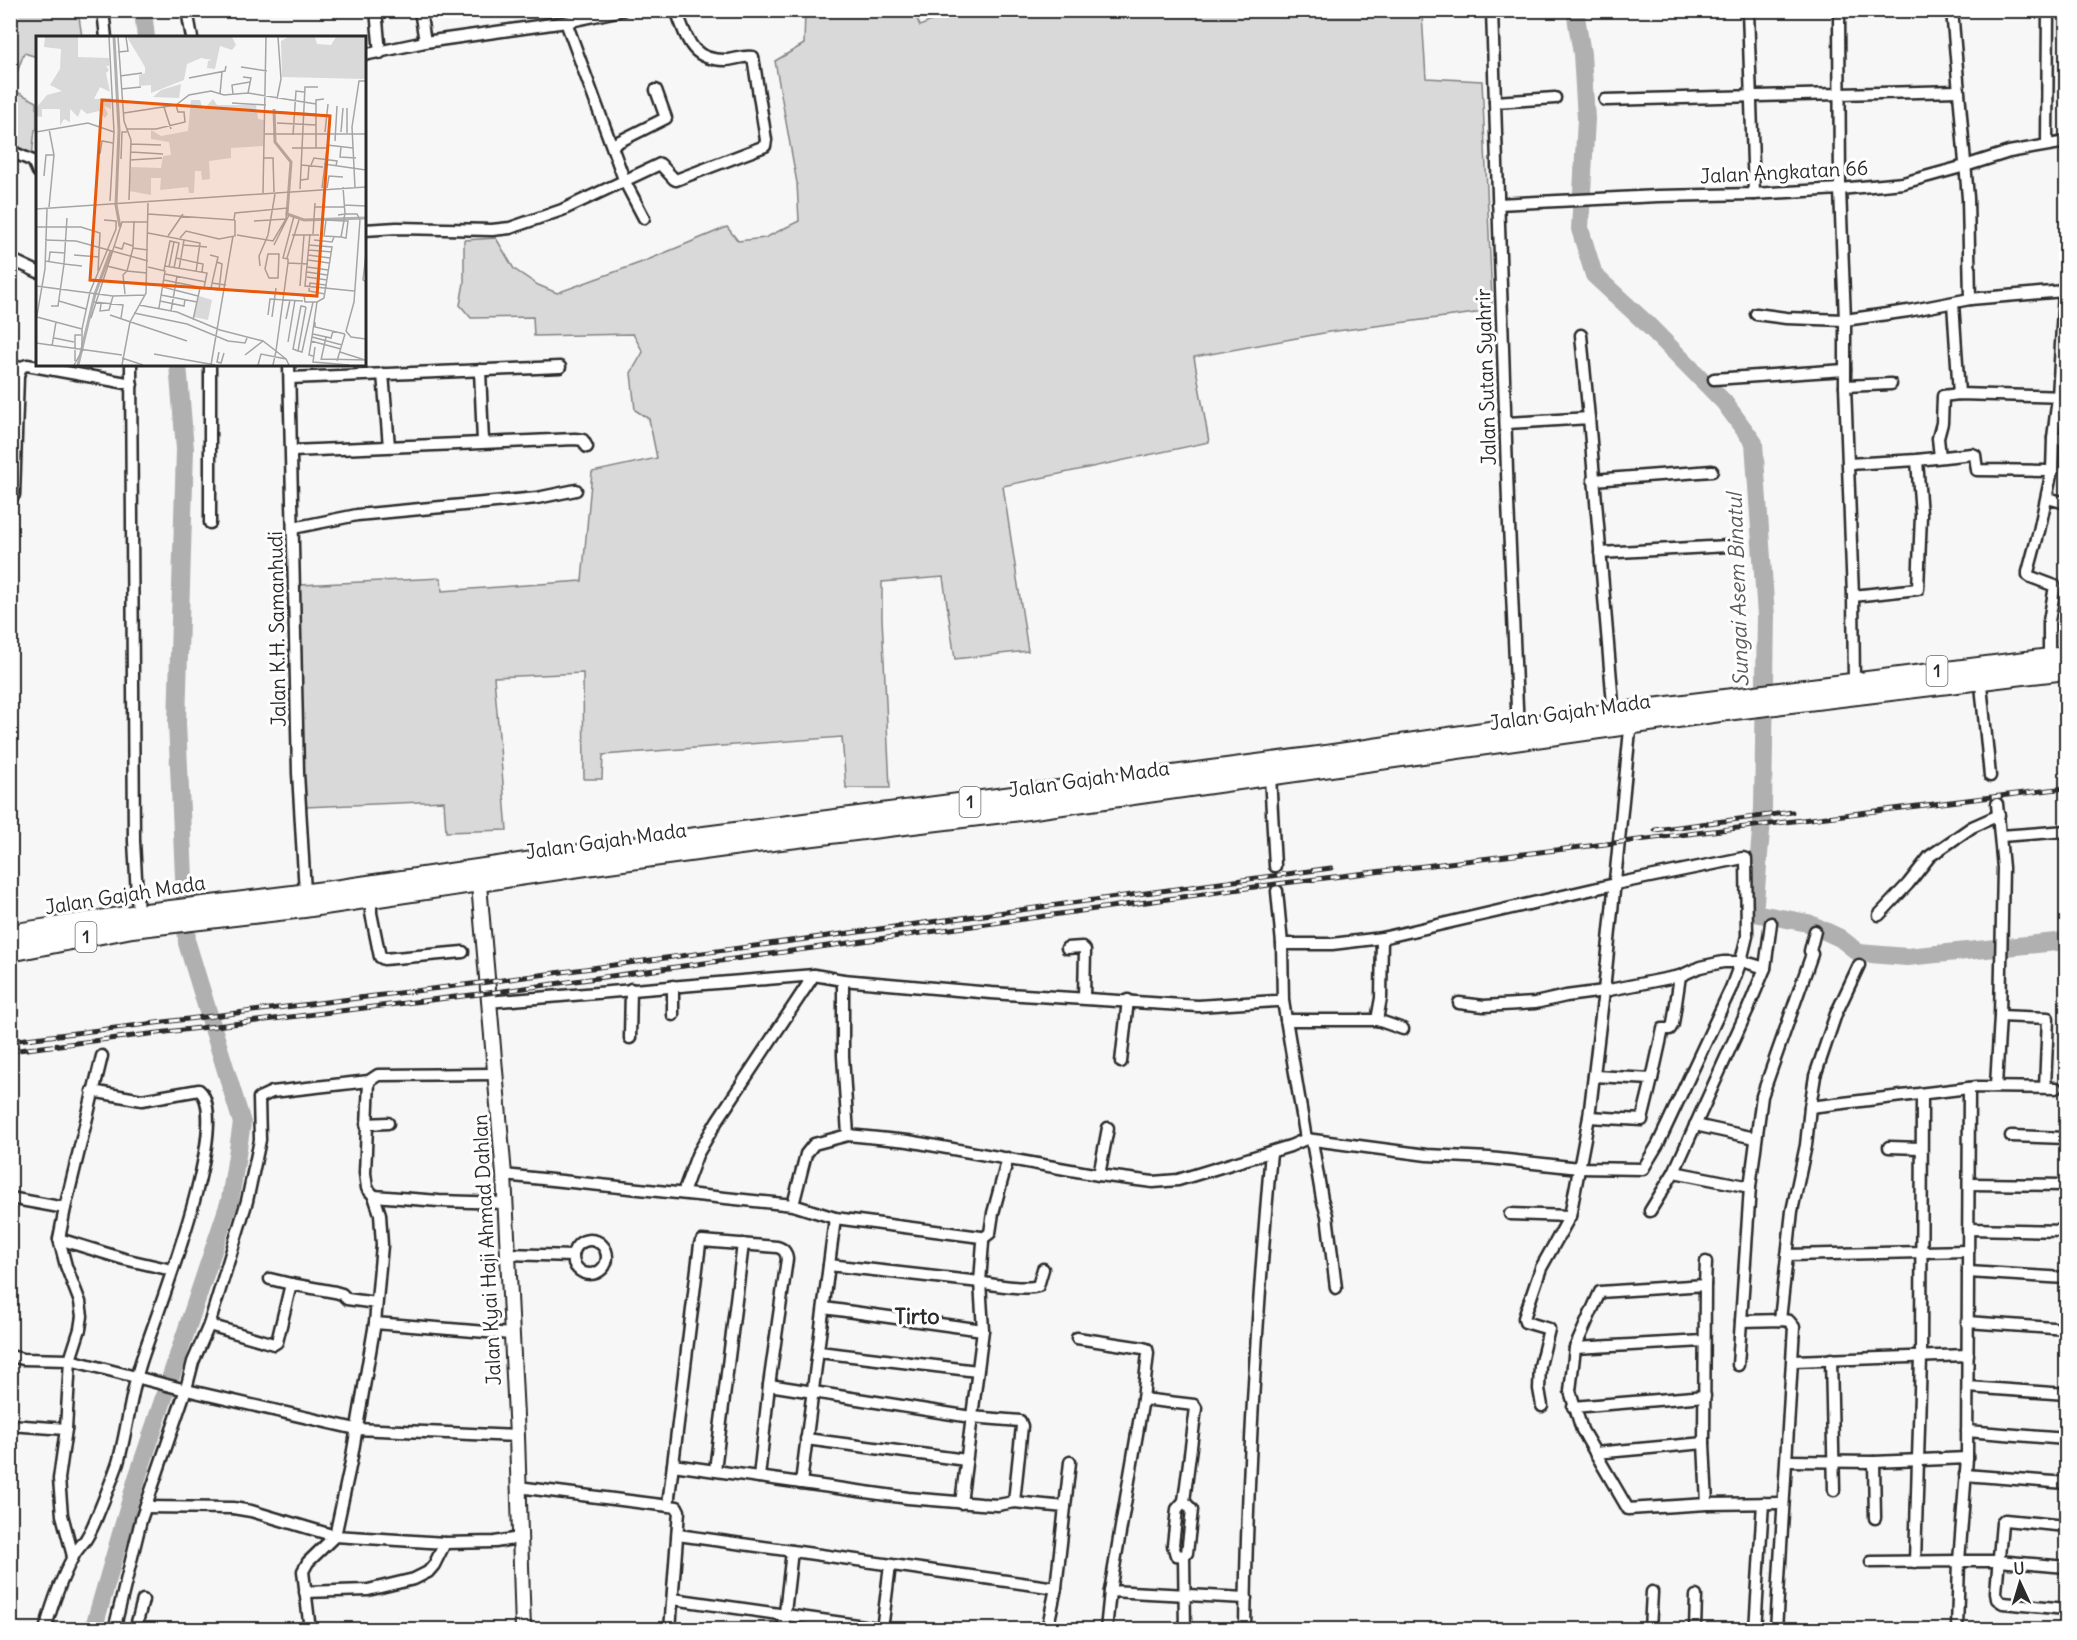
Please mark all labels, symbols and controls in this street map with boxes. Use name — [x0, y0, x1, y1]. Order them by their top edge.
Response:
inset map — [36, 36, 366, 366]
street label: Jalan Angkatan 66 — [1699, 155, 1869, 188]
street label: Jalan Sutan Syahrir — [1470, 288, 1501, 466]
water label: Sungai Asem Binatul — [1721, 489, 1754, 687]
street label: Jalan K.H. Samanhudi — [262, 531, 291, 727]
road number: 1 — [1926, 656, 1948, 686]
street label: Jalan Gajah Mada — [1488, 688, 1652, 735]
street label: Jalan Gajah Mada — [1007, 755, 1171, 802]
road number: 1 — [960, 787, 980, 817]
street label: Jalan Gajah Mada — [524, 817, 688, 864]
street label: Jalan Gajah Mada — [43, 869, 207, 920]
road number: 1 — [76, 922, 97, 952]
street label: Jalan Kyai Haji Ahmad Dahlan — [467, 1114, 506, 1386]
district label: Tirto — [894, 1302, 940, 1330]
north arrow — [1990, 1553, 2050, 1613]
text: U — [2013, 1558, 2025, 1578]

